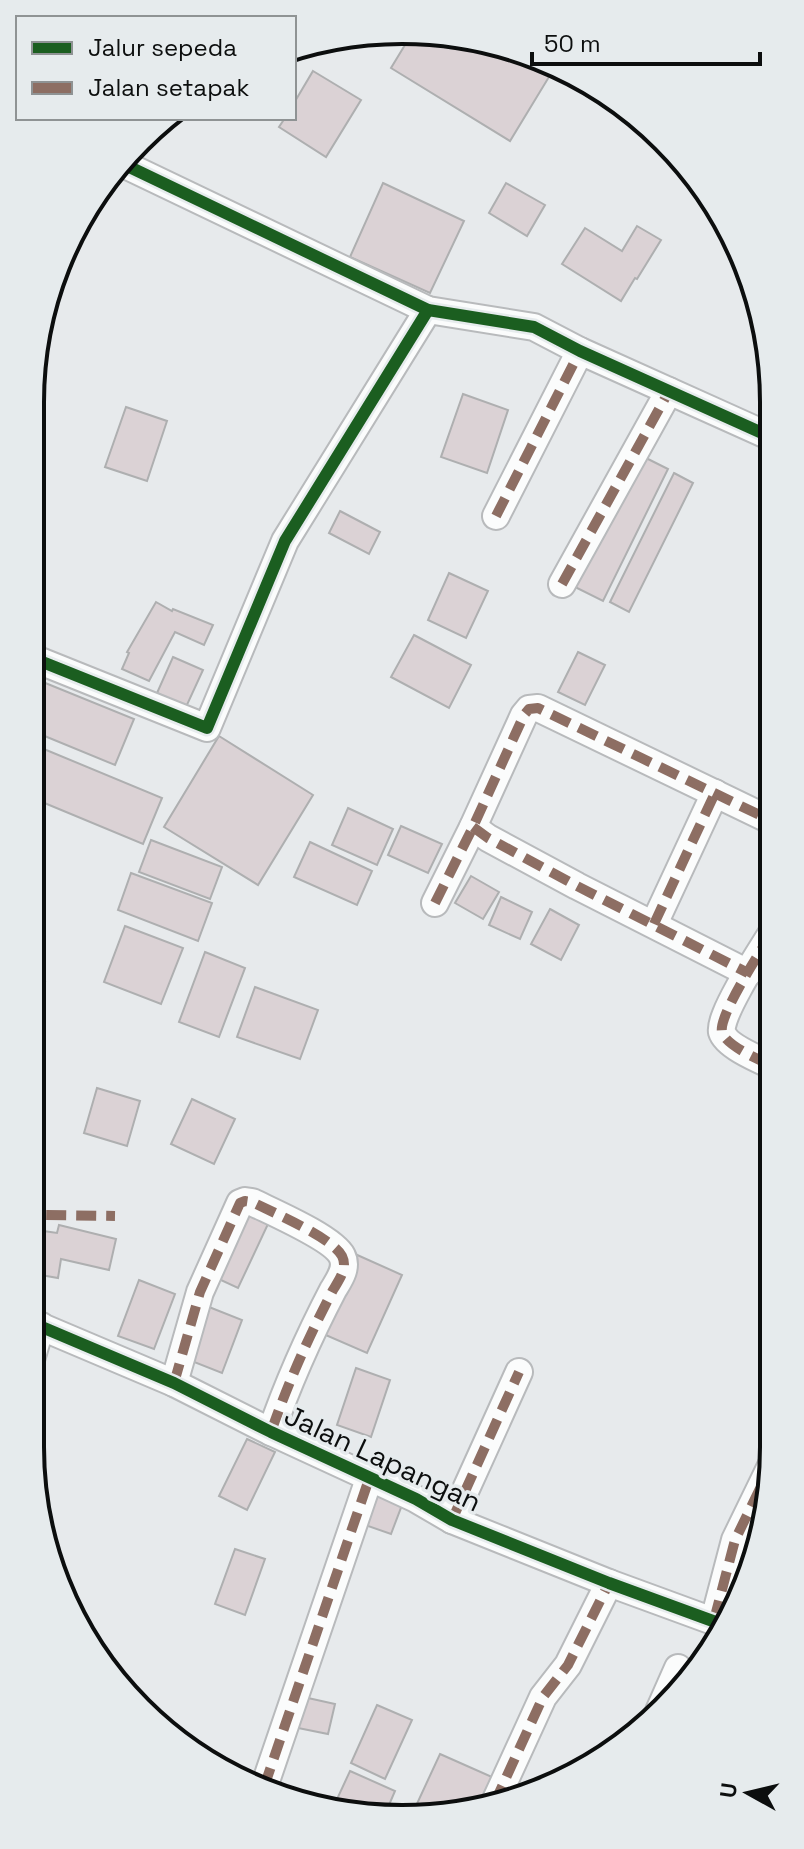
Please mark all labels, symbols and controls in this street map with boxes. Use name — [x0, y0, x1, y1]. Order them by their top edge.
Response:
legend — [16, 16, 296, 120]
scale bar — [532, 16, 760, 66]
text: 50 m — [544, 28, 601, 59]
text: Jalur sepeda — [88, 32, 237, 63]
text: Jalan setapak — [88, 72, 249, 103]
street label: Jalan Lapangan — [279, 1397, 487, 1519]
north arrow — [708, 1753, 788, 1833]
text: U — [713, 1781, 743, 1799]

